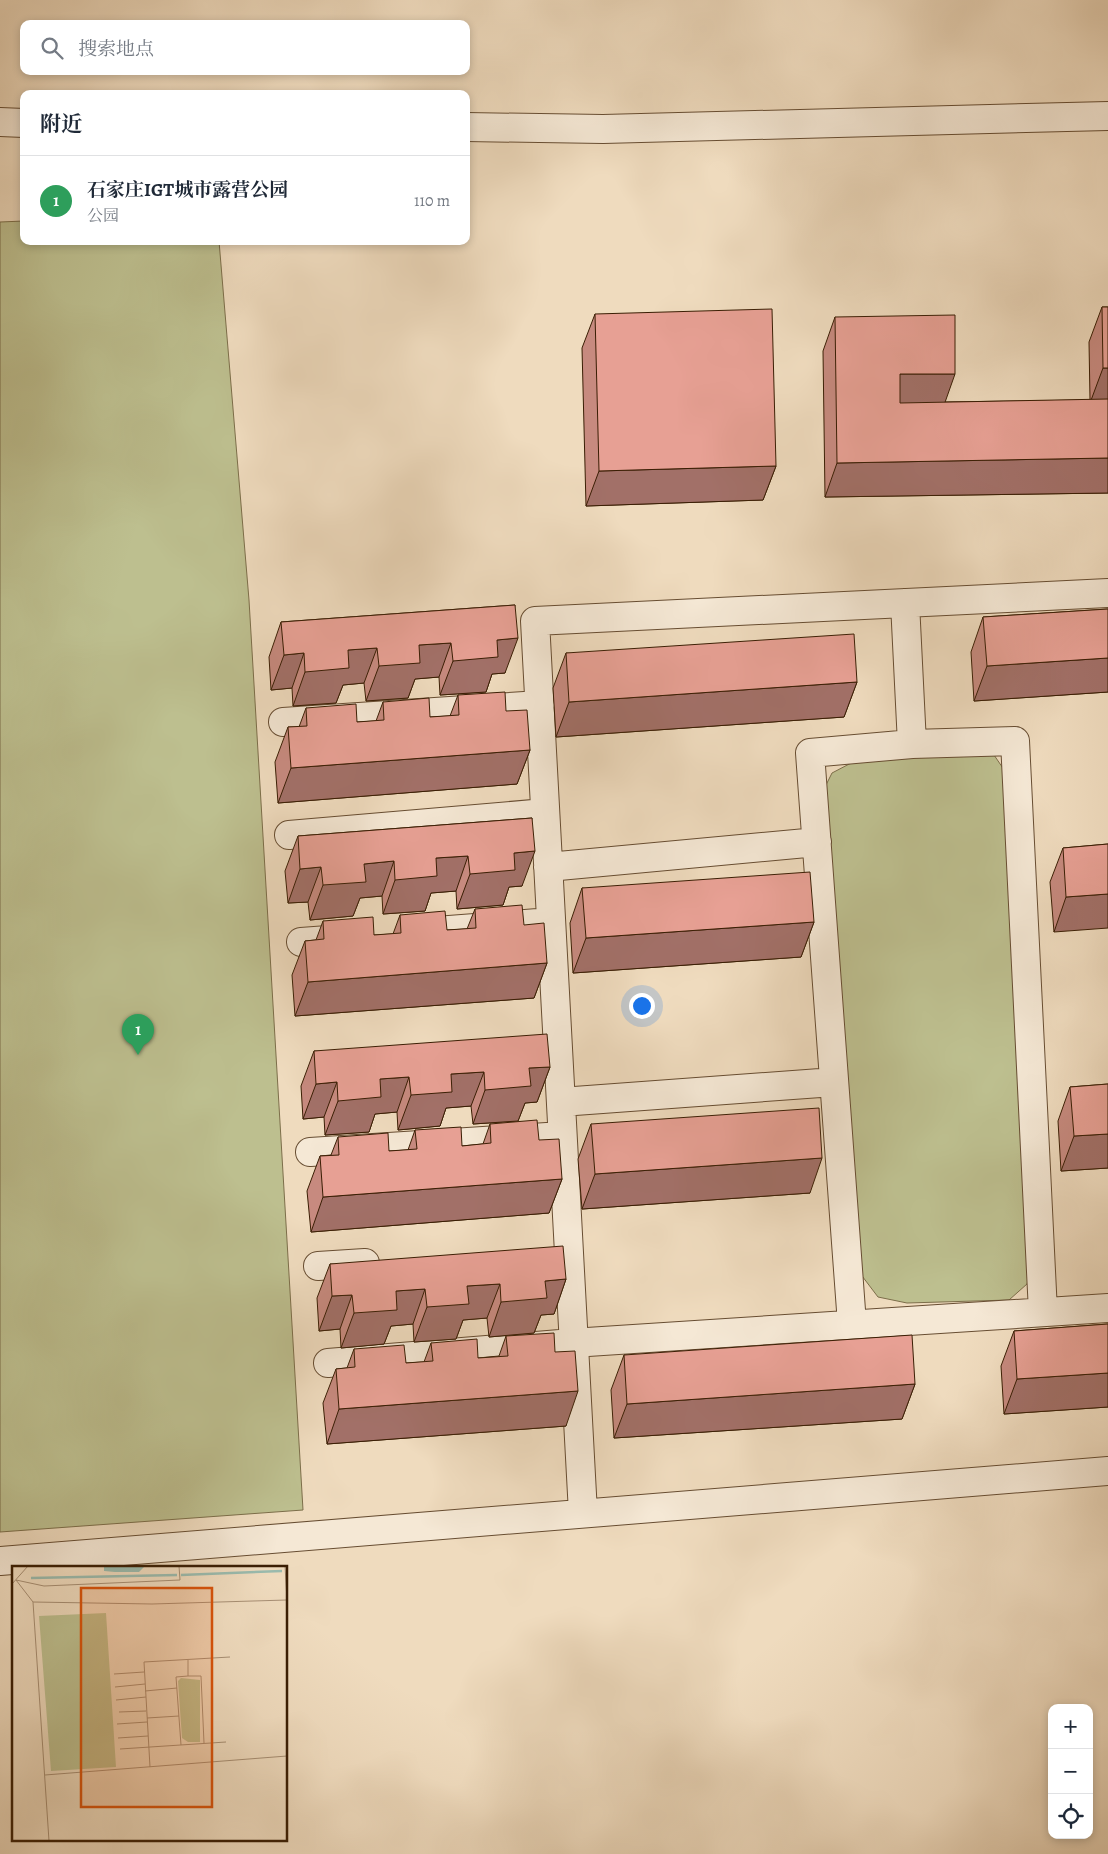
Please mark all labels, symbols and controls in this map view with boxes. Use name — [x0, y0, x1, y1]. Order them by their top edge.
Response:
search box — [20, 20, 470, 75]
icon: search — [38, 34, 66, 62]
text: 搜索地点 — [78, 36, 154, 62]
text: 附近 — [40, 110, 82, 138]
text: 石家庄IGT城市露营公园 — [87, 177, 288, 203]
text: 1 — [53, 190, 59, 212]
text: 110 m — [414, 190, 450, 212]
text: 公园 — [87, 205, 119, 227]
your location — [629, 993, 655, 1019]
pin: 1 — [122, 1014, 154, 1055]
inset map — [12, 1566, 288, 1842]
map controls — [1048, 1704, 1093, 1839]
button: + — [1048, 1704, 1093, 1749]
button: − — [1048, 1749, 1093, 1794]
button: locate — [1048, 1794, 1093, 1839]

